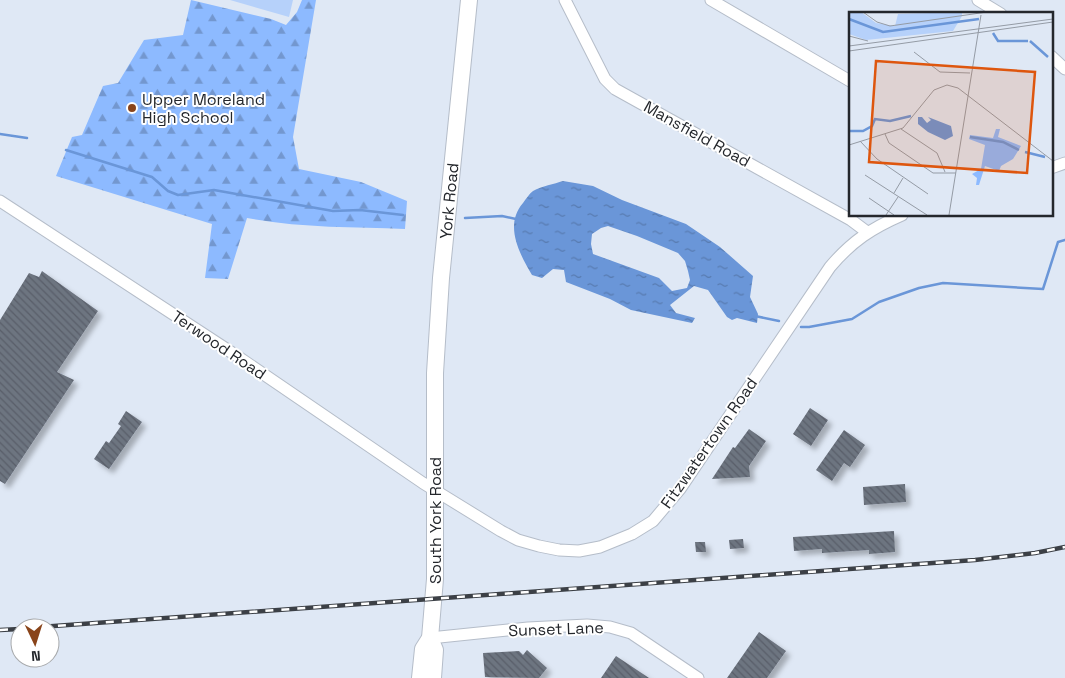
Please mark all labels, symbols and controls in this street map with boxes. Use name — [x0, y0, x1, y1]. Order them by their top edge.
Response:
inset map — [849, 12, 1052, 216]
place label: Upper Moreland High School — [142, 89, 265, 128]
street label: Mansfield Road — [640, 96, 754, 172]
marker: Upper Moreland High School — [126, 102, 138, 114]
street label: York Road — [434, 162, 463, 240]
street label: Terwood Road — [168, 306, 270, 384]
street label: Fitzwatertown Road — [656, 373, 762, 513]
street label: South York Road — [425, 457, 446, 584]
street label: Sunset Lane — [508, 617, 604, 641]
north arrow — [10, 618, 60, 668]
text: N — [31, 647, 41, 665]

